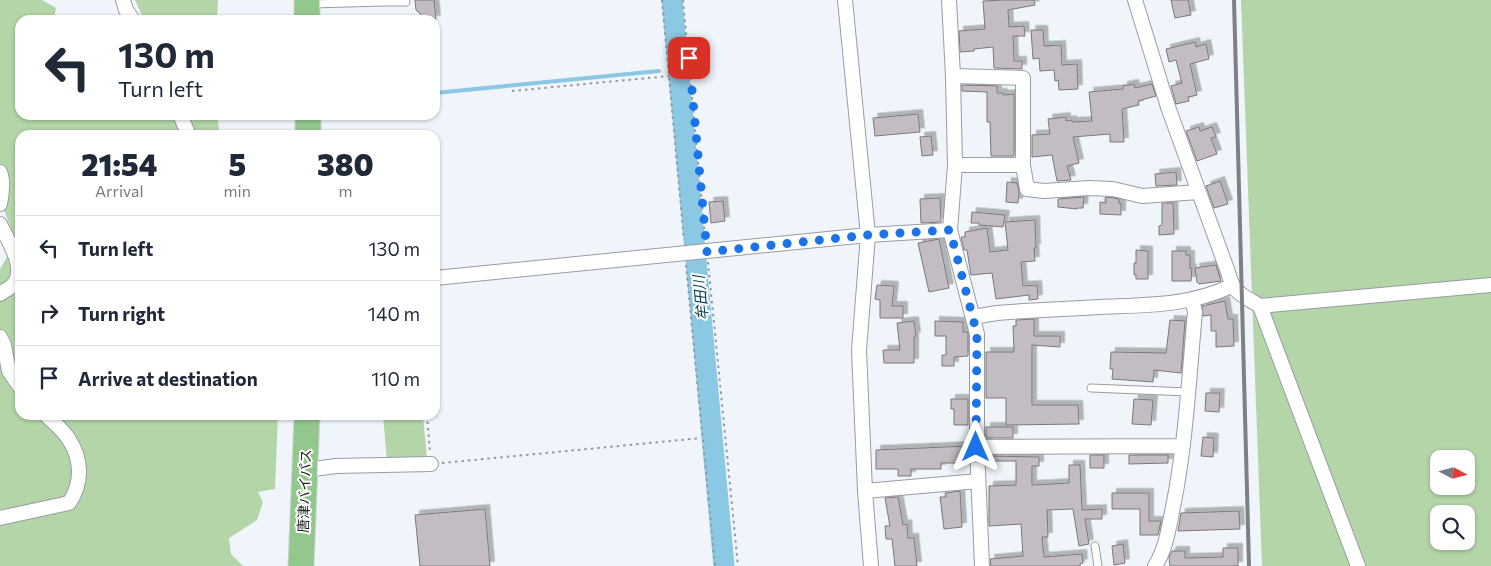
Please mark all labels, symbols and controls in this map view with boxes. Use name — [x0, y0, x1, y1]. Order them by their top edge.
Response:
text: 130 m — [118, 32, 215, 75]
icon: left — [35, 35, 100, 100]
pin — [668, 37, 710, 79]
icon: arrive — [675, 44, 703, 72]
text: Turn left — [118, 75, 203, 102]
text: 21:54 — [81, 145, 157, 182]
text: 5 — [228, 145, 246, 182]
text: 380 — [317, 145, 374, 182]
text: Arrival — [95, 181, 144, 200]
text: min — [224, 181, 251, 200]
text: m — [338, 181, 352, 200]
icon: left — [35, 234, 63, 262]
text: Turn left — [78, 237, 153, 260]
text: 130 m — [368, 237, 420, 260]
water label: 牟田川 — [689, 273, 711, 321]
icon: right — [35, 299, 63, 327]
text: Turn right — [78, 302, 165, 325]
text: 140 m — [368, 302, 420, 325]
icon: arrive — [35, 364, 63, 392]
text: Arrive at destination — [78, 367, 258, 390]
text: 110 m — [371, 367, 420, 390]
position arrow — [949, 420, 1001, 472]
street label: 唐津バイパス — [294, 449, 314, 533]
north arrow — [1430, 450, 1475, 495]
map controls — [1430, 450, 1475, 550]
button: search — [1430, 505, 1475, 550]

